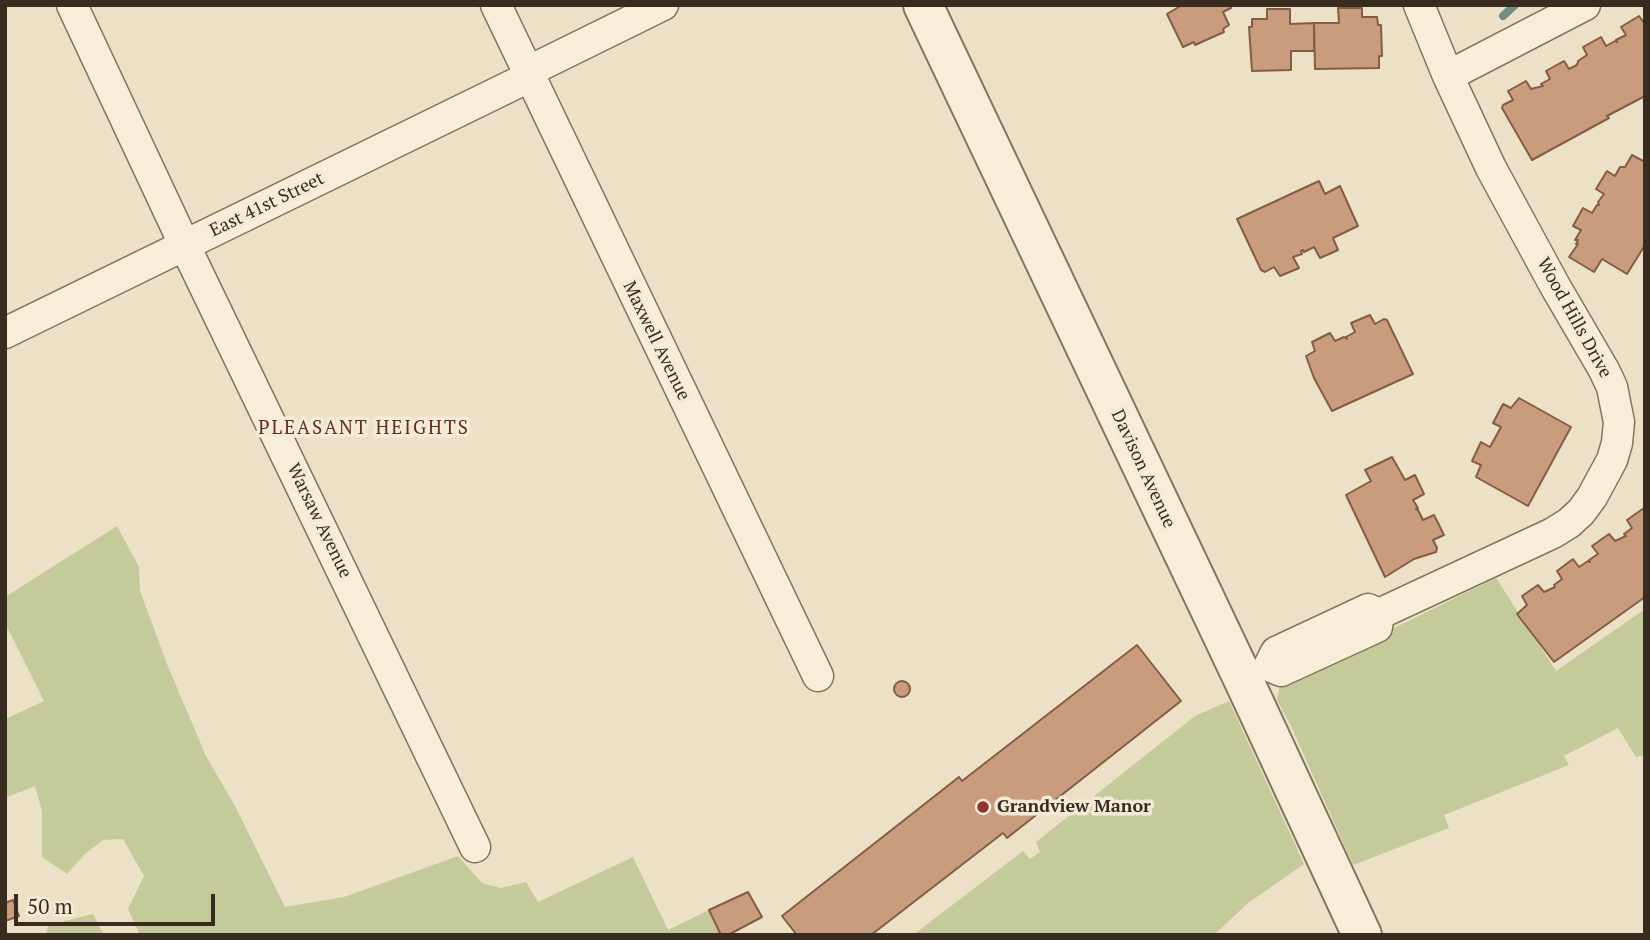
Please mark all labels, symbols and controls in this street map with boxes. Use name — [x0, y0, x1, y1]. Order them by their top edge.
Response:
street label: East 41st Street — [206, 168, 328, 242]
street label: Wood Hills Drive — [1532, 254, 1616, 382]
street label: Maxwell Avenue — [618, 278, 694, 404]
street label: Davison Avenue — [1106, 406, 1180, 532]
district label: PLEASANT HEIGHTS — [260, 418, 468, 440]
street label: Warsaw Avenue — [282, 460, 356, 582]
place label: Grandview Manor — [997, 796, 1151, 818]
marker: Grandview Manor — [975, 799, 991, 815]
scale bar — [18, 880, 219, 924]
text: 50 m — [27, 892, 73, 920]

